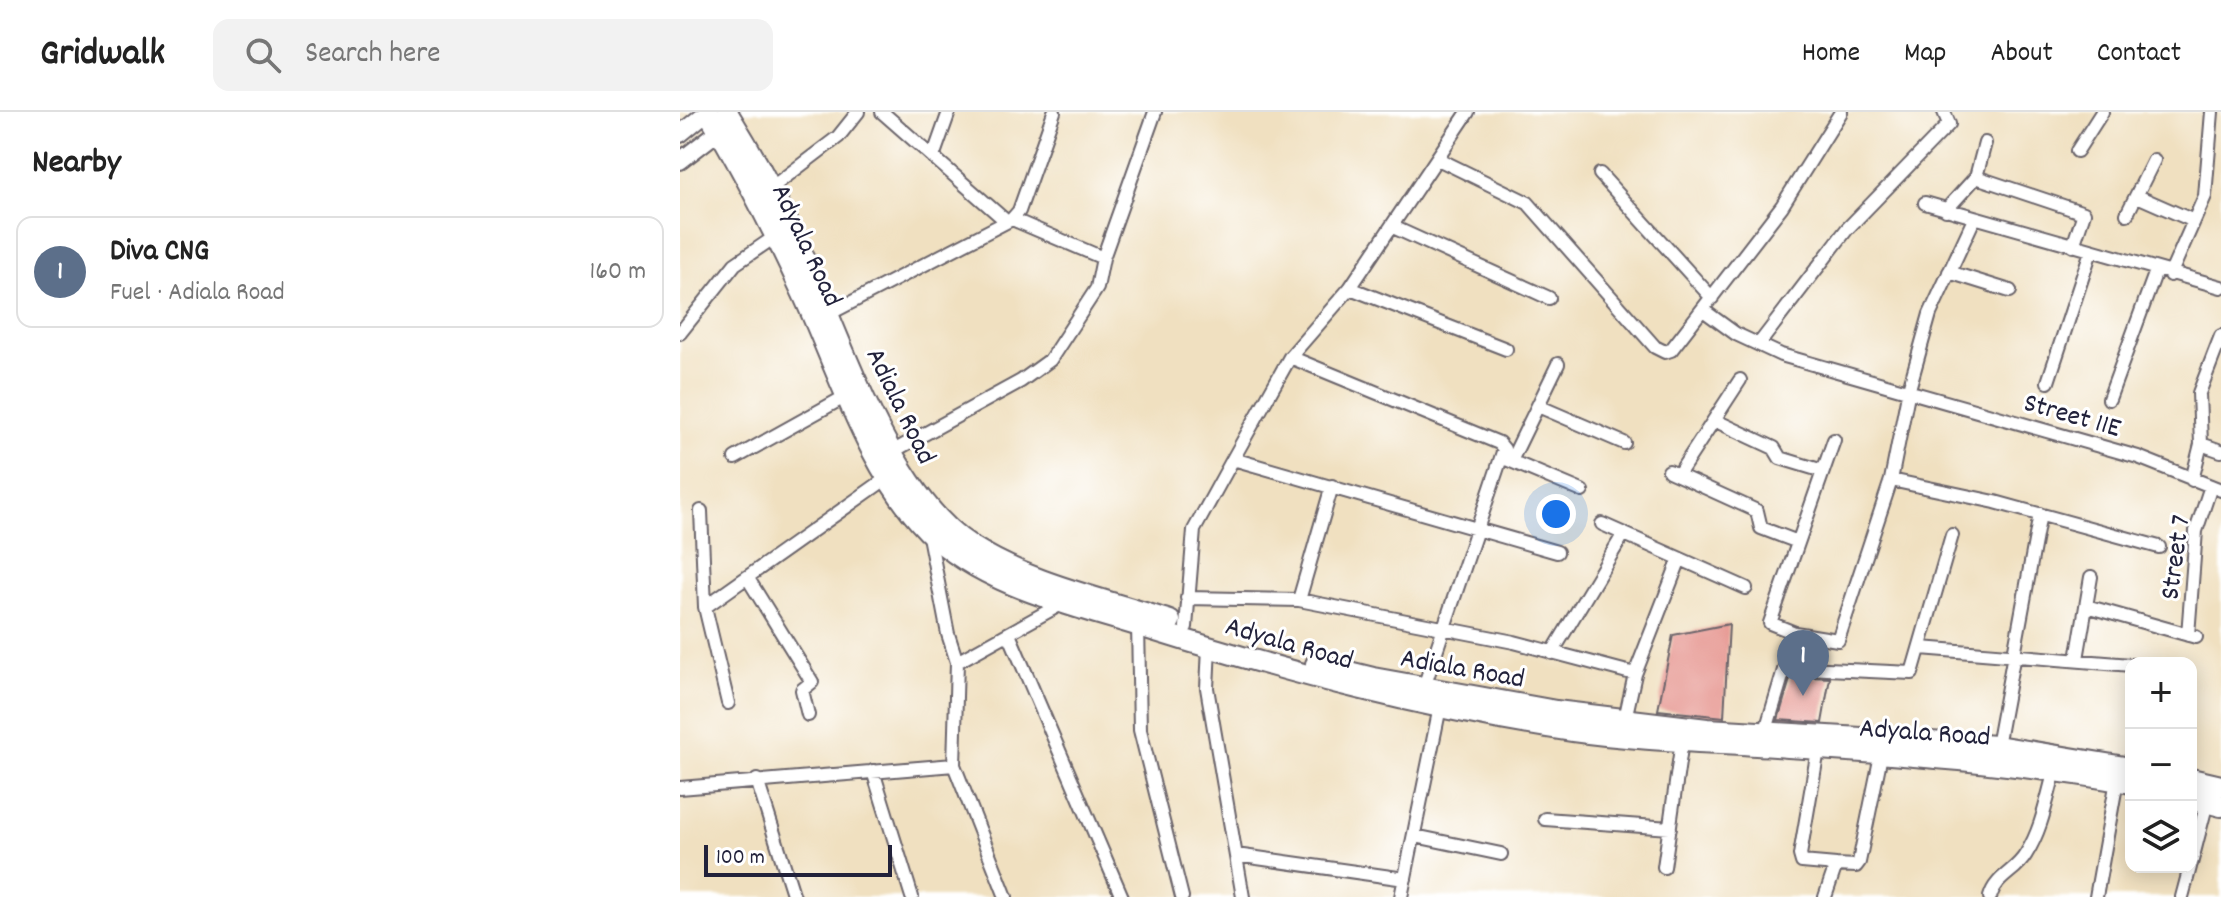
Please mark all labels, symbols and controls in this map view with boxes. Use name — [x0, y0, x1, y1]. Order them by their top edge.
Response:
search box — [213, 19, 773, 91]
text: Gridwalk — [40, 28, 165, 83]
icon: search — [241, 33, 285, 77]
text: Search here — [305, 34, 441, 77]
text: Home — [1802, 35, 1860, 75]
text: Map — [1904, 35, 1946, 75]
text: About — [1990, 35, 2053, 75]
text: Contact — [2097, 35, 2181, 75]
text: Nearby — [32, 140, 121, 189]
street label: Adyala Road — [759, 178, 850, 314]
text: Diva CNG — [110, 232, 209, 275]
text: 1 — [57, 254, 63, 291]
text: 160 m — [590, 254, 646, 291]
text: Fuel · Adiala Road — [110, 275, 285, 312]
street label: Adiala Road — [853, 342, 944, 472]
street label: Street 11E — [2018, 385, 2125, 451]
your location — [1536, 494, 1576, 534]
street label: Street 7 — [2152, 513, 2204, 603]
street label: Adyala Road — [1220, 608, 1357, 683]
pin: 1 — [1777, 630, 1829, 696]
street label: Adiala Road — [1397, 640, 1527, 701]
map controls — [2125, 657, 2197, 873]
button: + — [2125, 657, 2197, 729]
street label: Adyala Road — [1858, 710, 1992, 760]
button: − — [2125, 729, 2197, 801]
button: layers — [2125, 801, 2197, 873]
scale bar — [704, 841, 892, 877]
text: 100 m — [716, 843, 765, 874]

